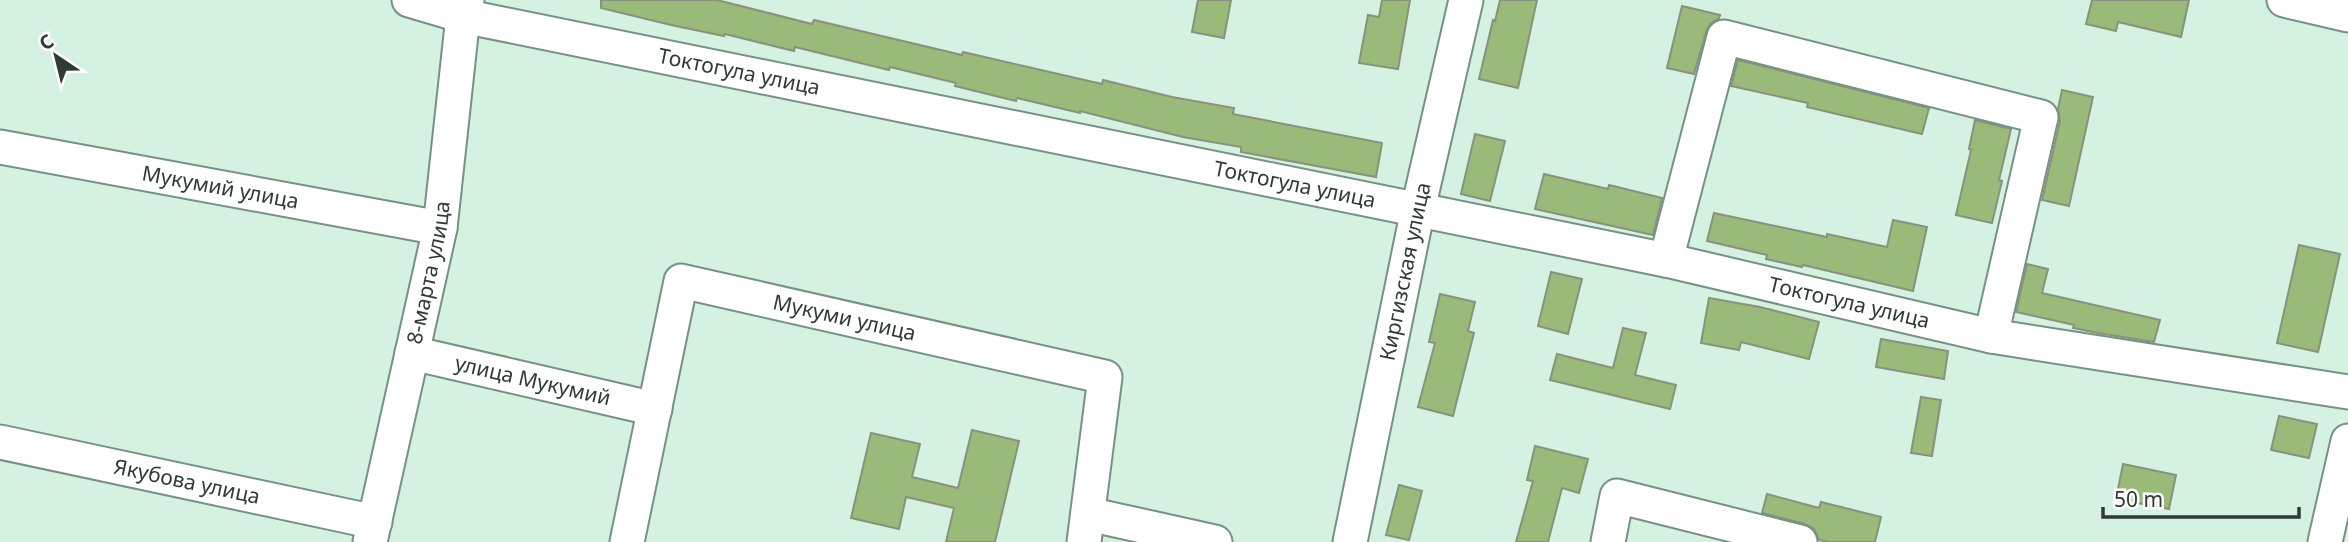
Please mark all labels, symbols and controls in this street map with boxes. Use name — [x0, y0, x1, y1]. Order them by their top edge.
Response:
north arrow — [21, 21, 91, 91]
text: С — [34, 28, 59, 56]
street label: Токтогула улица — [656, 41, 823, 101]
street label: Токтогула улица — [1212, 154, 1378, 214]
street label: Мукумий улица — [140, 158, 301, 215]
street label: Киргизская улица — [1372, 179, 1437, 363]
street label: 8-марта улица — [400, 199, 456, 347]
street label: Токтогула улица — [1766, 270, 1933, 334]
street label: Мукуми улица — [770, 287, 919, 347]
street label: улица Мукумий — [452, 348, 614, 411]
street label: Якубова улица — [111, 452, 263, 510]
scale bar — [2103, 476, 2299, 520]
text: 50 m — [2114, 485, 2163, 513]

